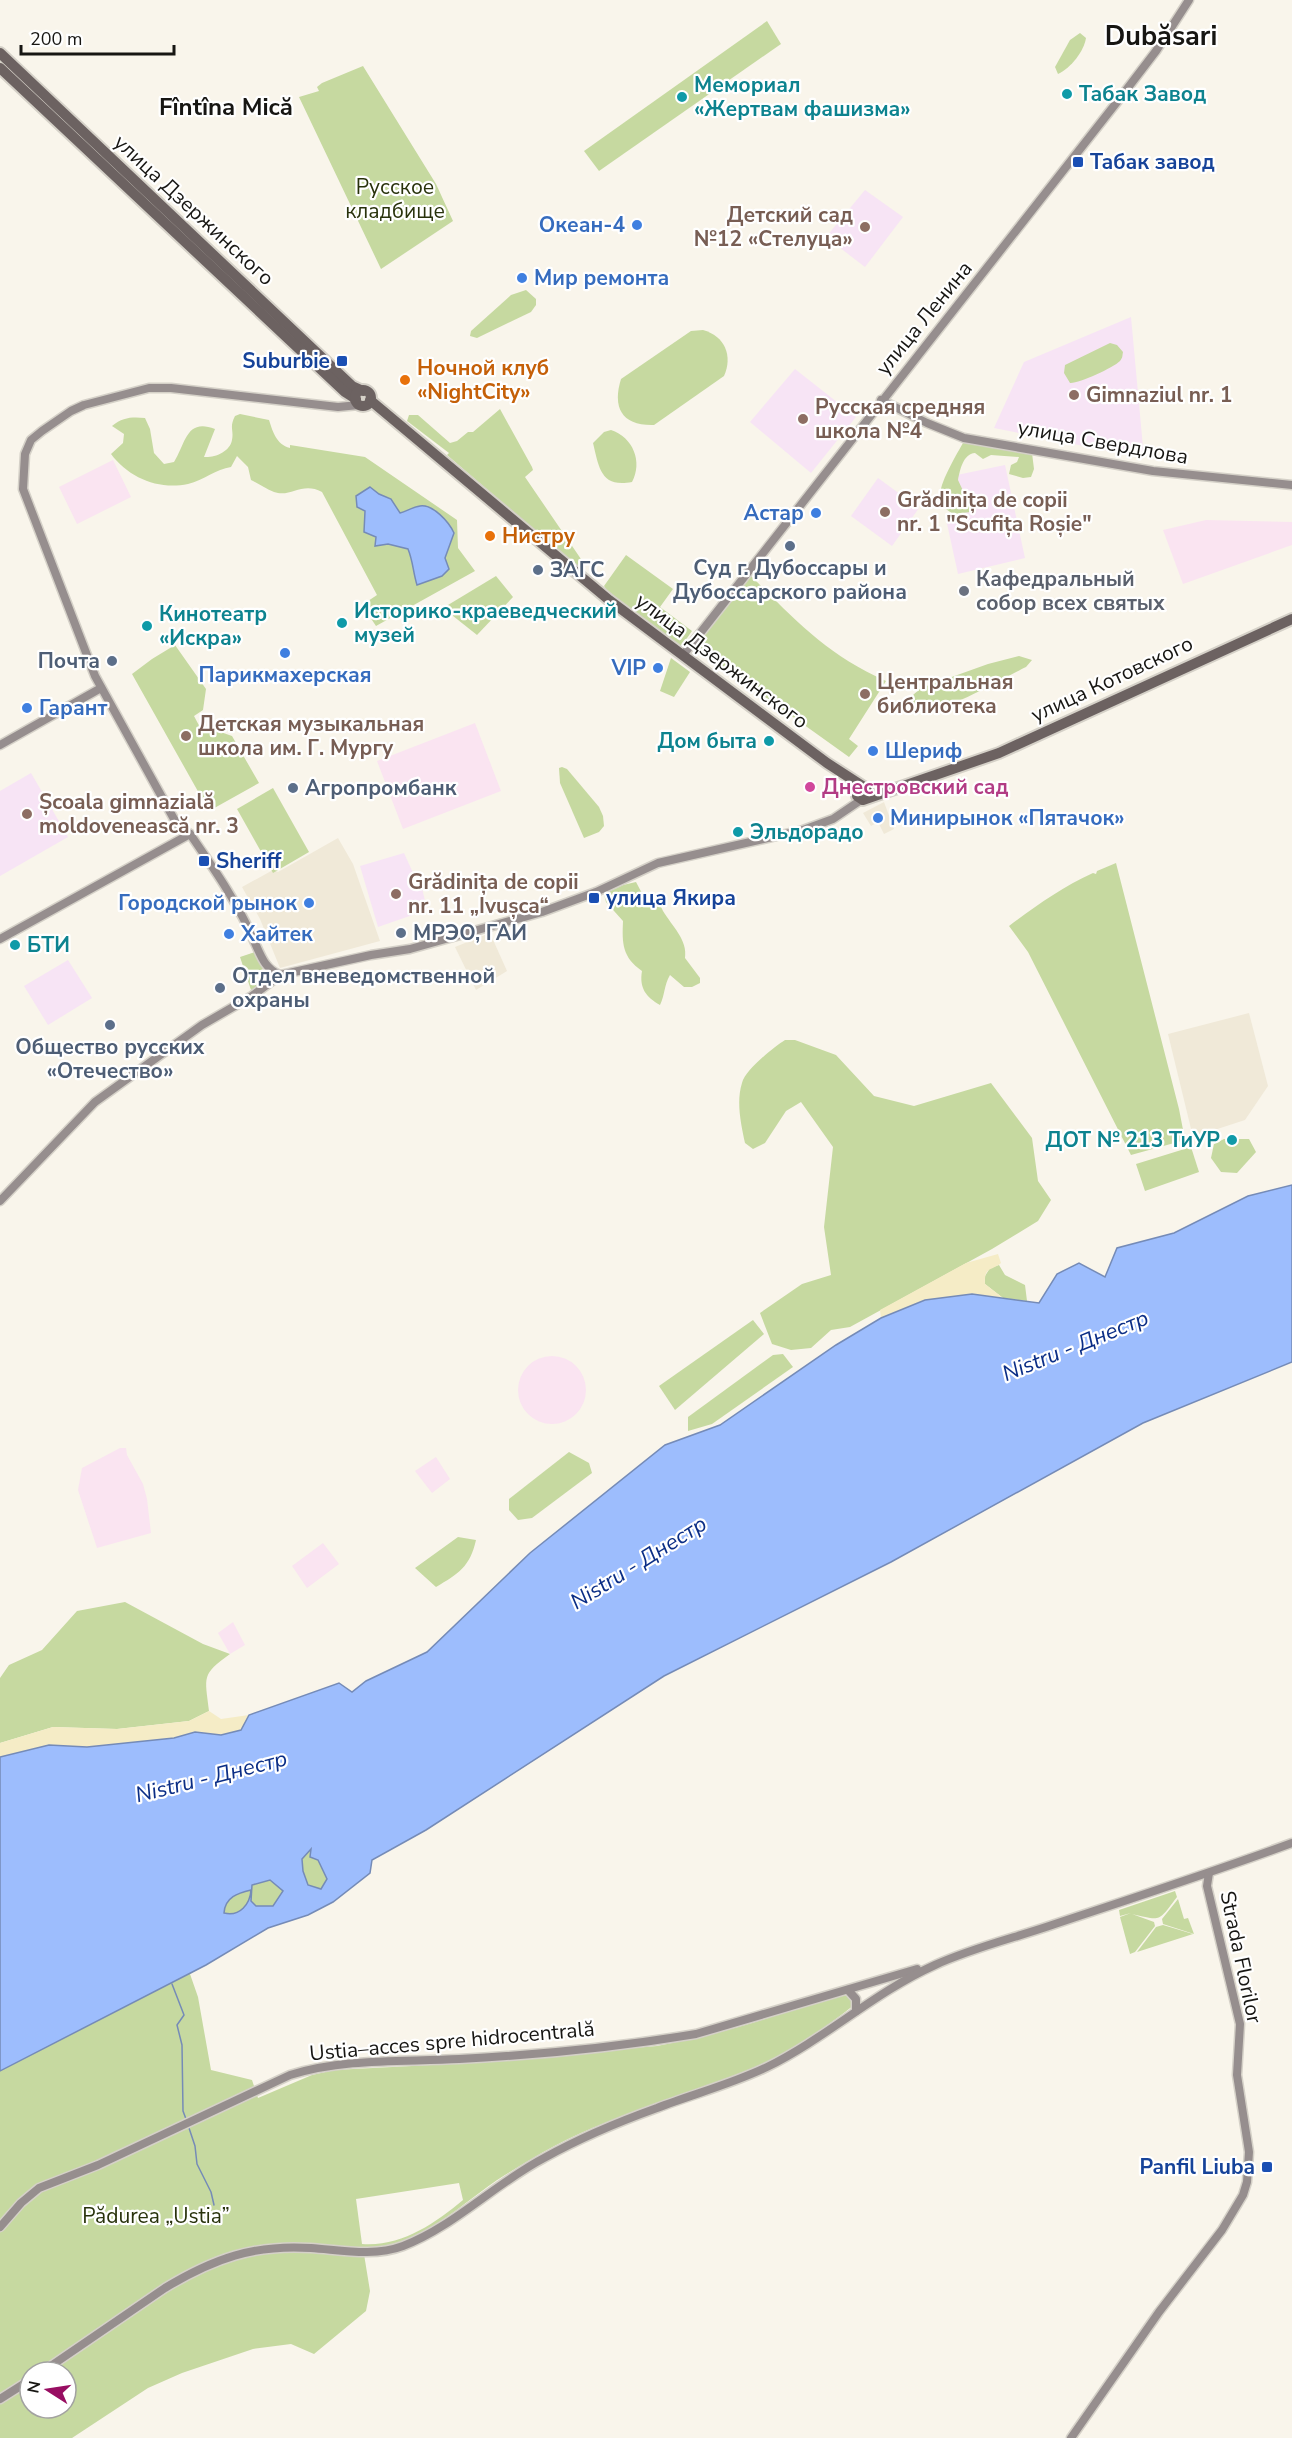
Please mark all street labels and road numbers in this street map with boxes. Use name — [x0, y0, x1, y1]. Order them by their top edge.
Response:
street label: улица Дзержинского — [108, 128, 280, 292]
street label: улица Ленина — [869, 255, 979, 381]
street label: улица Свердлова — [1016, 413, 1190, 471]
street label: улица Дзержинского — [630, 587, 814, 735]
street label: улица Котовского — [1026, 629, 1198, 729]
street label: Strada Florilor — [1213, 1888, 1269, 2026]
street label: Ustia–acces spre hidrocentrală — [308, 2015, 596, 2067]

